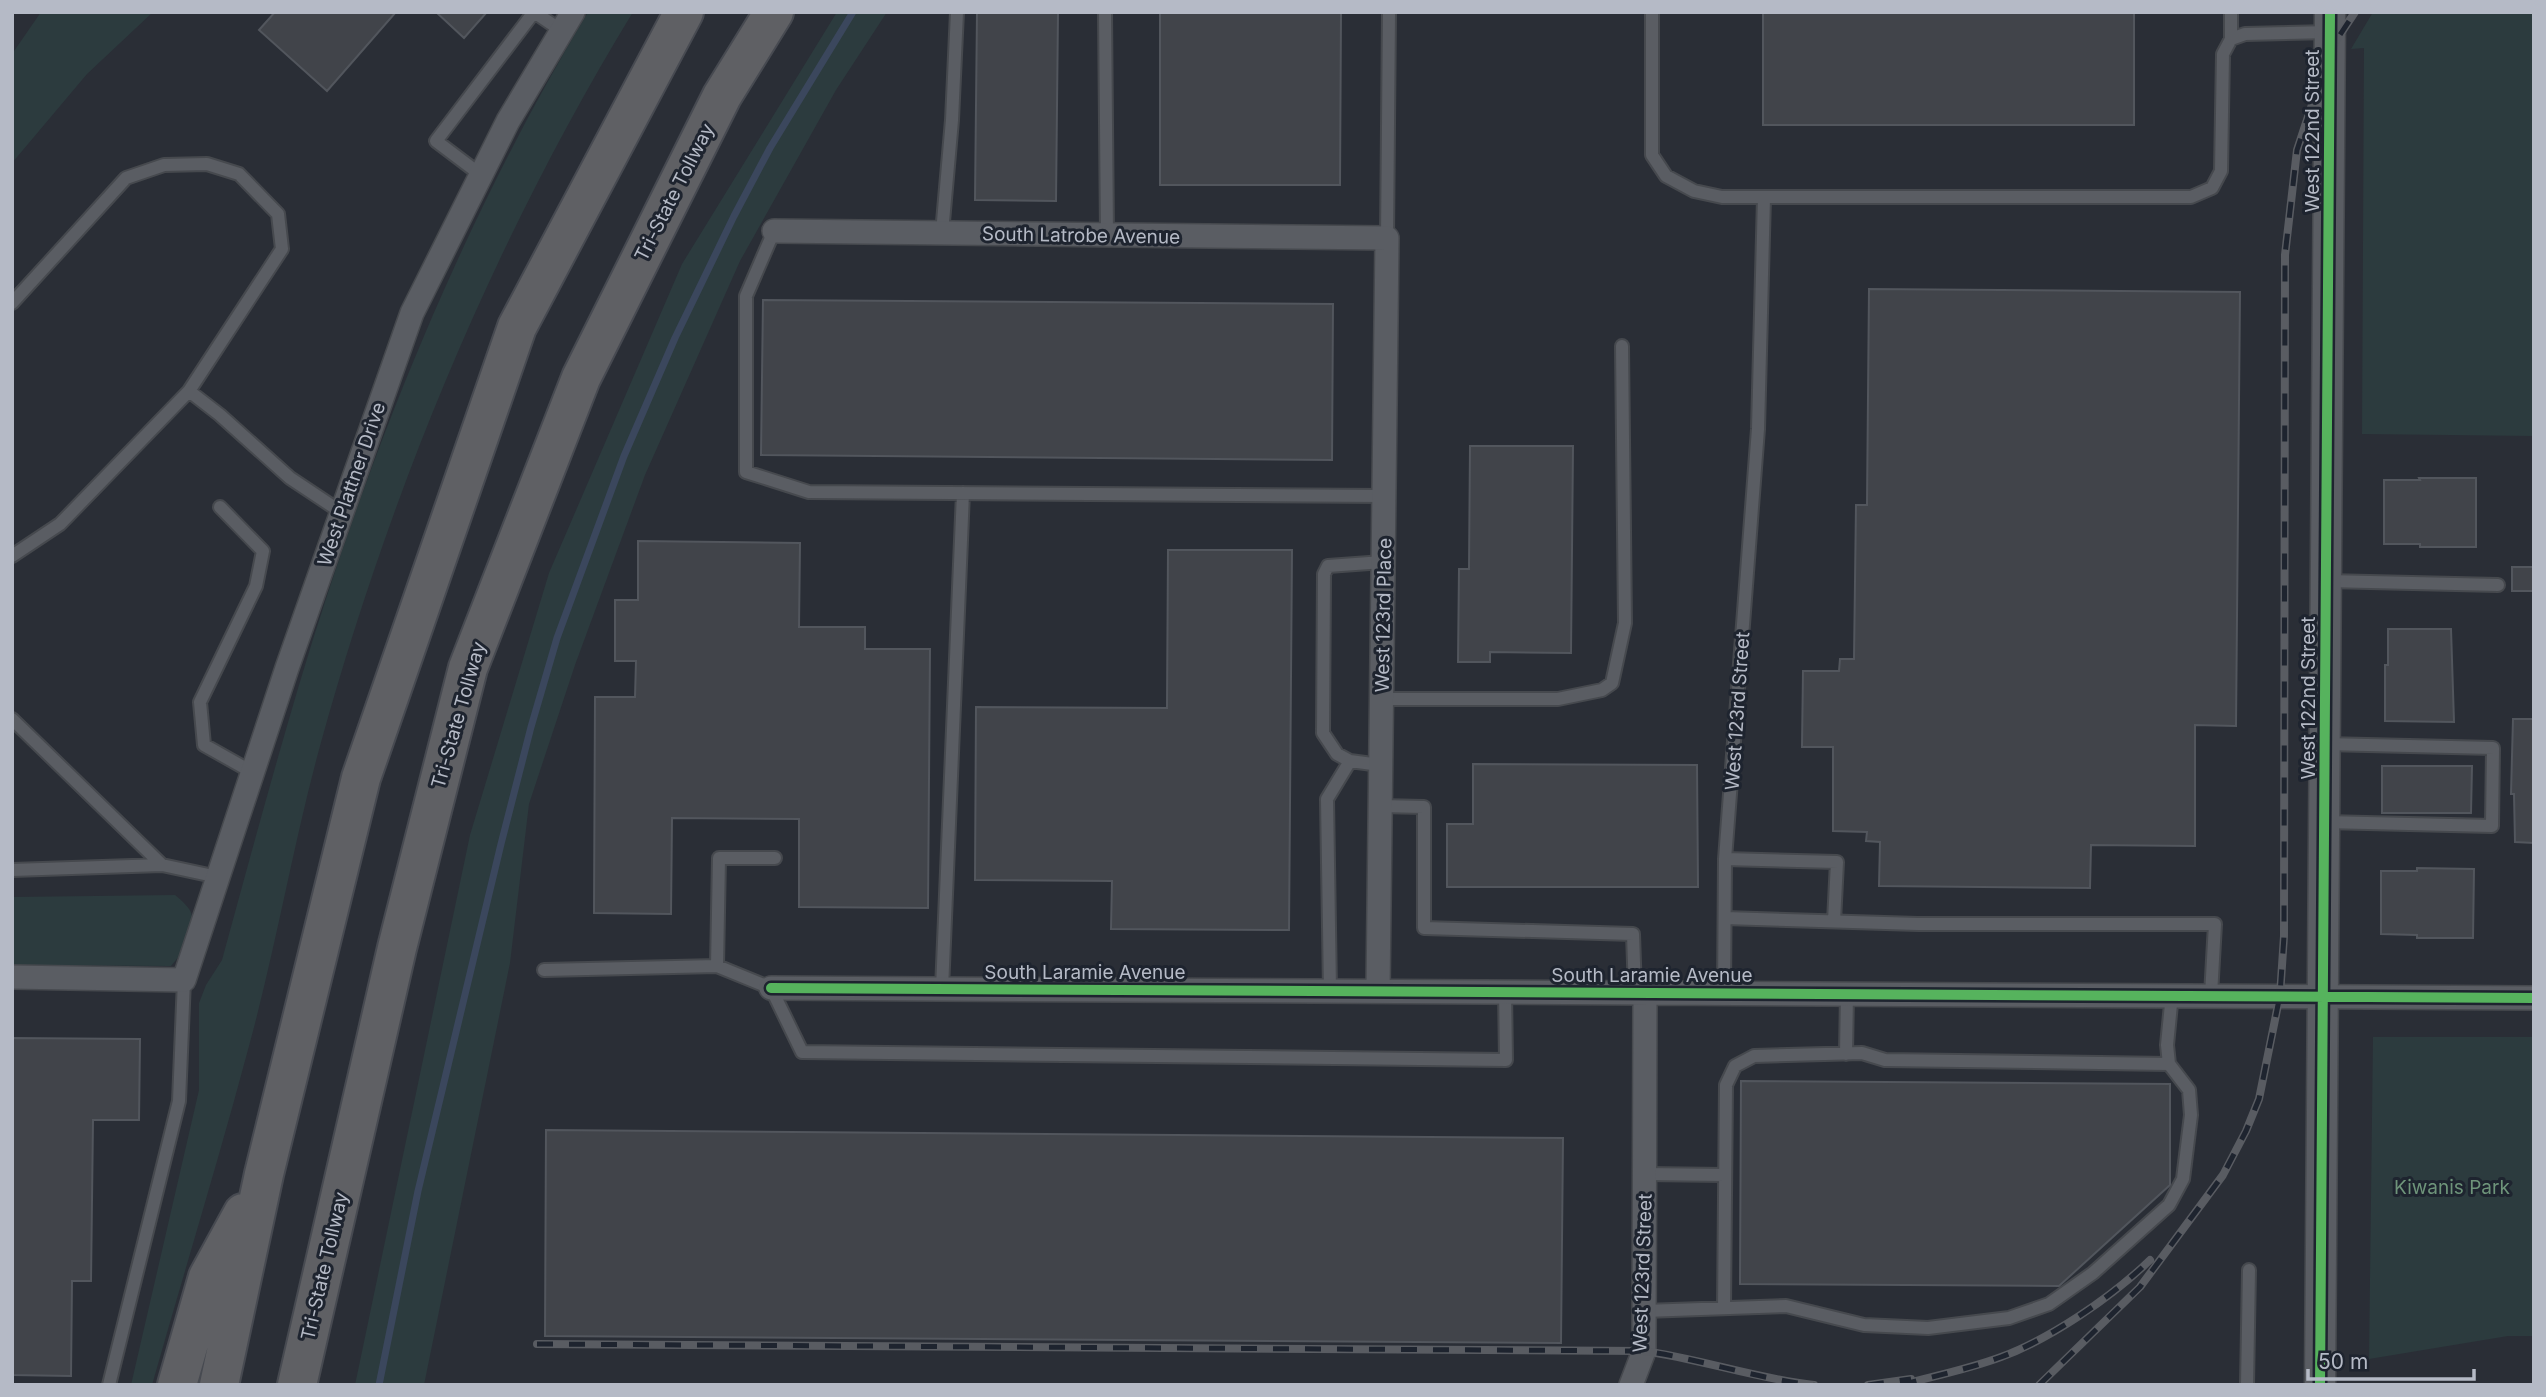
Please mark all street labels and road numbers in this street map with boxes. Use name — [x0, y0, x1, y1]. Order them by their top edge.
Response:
street label: West 122nd Street — [2301, 49, 2324, 213]
street label: Tri-State Tollway — [630, 119, 719, 265]
street label: South Latrobe Avenue — [982, 222, 1180, 249]
street label: West Plattner Drive — [313, 399, 390, 569]
street label: West 123rd Place — [1371, 537, 1396, 693]
street label: West 122nd Street — [2297, 616, 2320, 780]
street label: West 123rd Street — [1720, 631, 1755, 791]
street label: Tri-State Tollway — [427, 639, 491, 791]
street label: South Laramie Avenue — [984, 961, 1186, 984]
street label: South Laramie Avenue — [1551, 964, 1753, 987]
street label: Tri-State Tollway — [296, 1189, 353, 1343]
street label: West 123rd Street — [1628, 1193, 1657, 1353]

